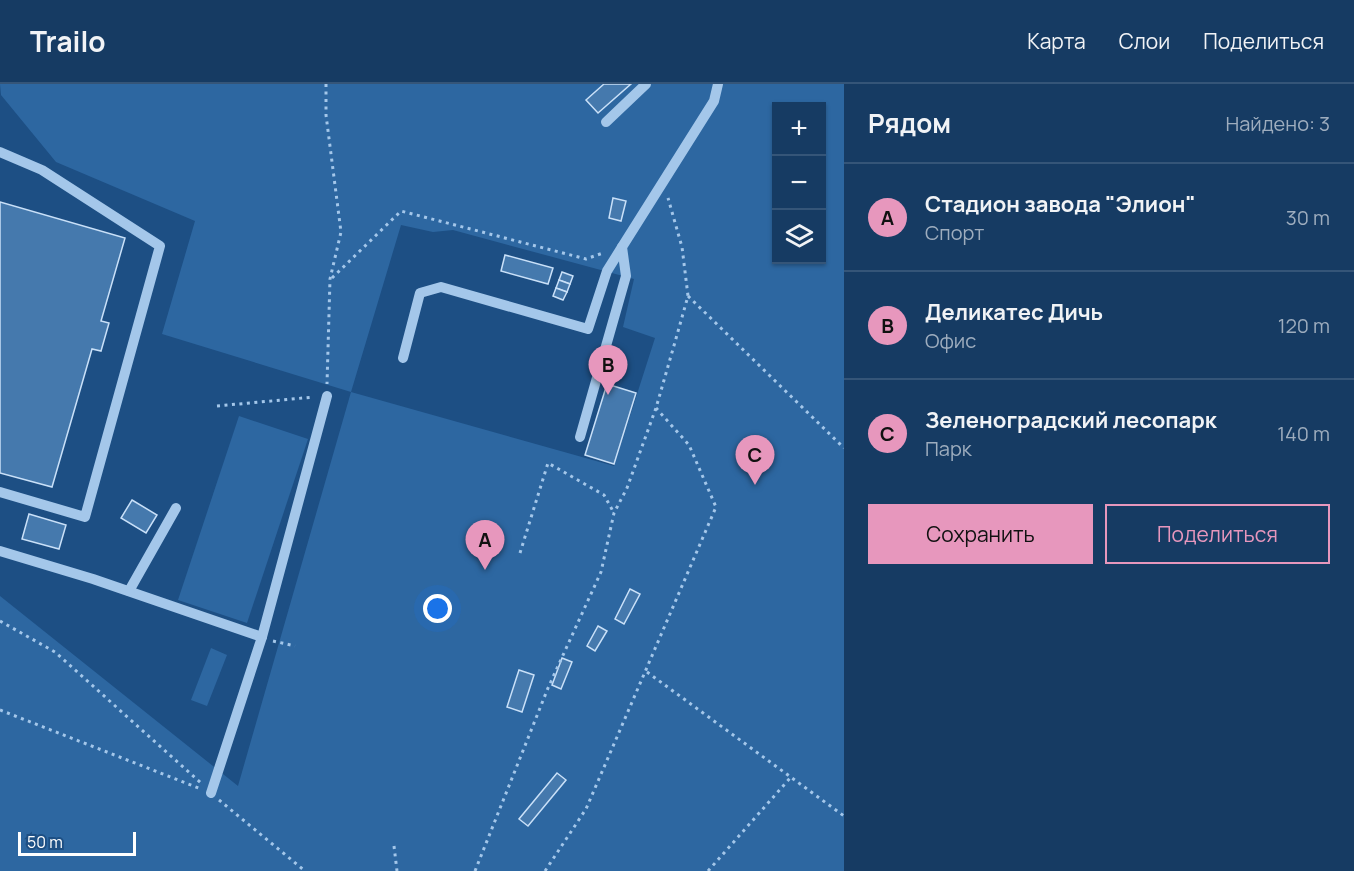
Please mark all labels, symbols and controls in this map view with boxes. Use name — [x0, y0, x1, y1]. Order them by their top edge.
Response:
text: Trailo — [30, 22, 106, 60]
text: Карта — [1027, 27, 1086, 55]
text: Слои — [1119, 27, 1170, 55]
text: Поделиться — [1203, 27, 1324, 55]
map controls — [772, 102, 826, 264]
button: + — [772, 102, 826, 156]
text: Рядом — [868, 105, 951, 141]
text: Найдено: 3 — [1225, 110, 1330, 137]
button: − — [772, 156, 826, 210]
text: Стадион завода "Элион" — [925, 189, 1196, 219]
text: A — [881, 204, 894, 231]
text: 30 m — [1286, 204, 1330, 231]
button: layers — [772, 210, 826, 264]
text: Спорт — [925, 219, 985, 246]
text: Деликатес Дичь — [925, 297, 1103, 327]
text: B — [881, 312, 894, 339]
text: 120 m — [1278, 312, 1330, 339]
text: Офис — [925, 327, 976, 354]
pin: B — [588, 346, 628, 395]
text: Зеленоградский лесопарк — [925, 405, 1217, 435]
text: C — [880, 420, 895, 447]
text: 140 m — [1277, 420, 1330, 447]
text: Парк — [925, 435, 972, 462]
pin: C — [736, 436, 774, 485]
button: Сохранить — [868, 504, 1093, 564]
button: Поделиться — [1105, 504, 1330, 564]
pin: A — [466, 520, 504, 570]
your location — [423, 594, 452, 623]
scale bar — [18, 829, 136, 856]
text: 50 m — [27, 831, 63, 853]

